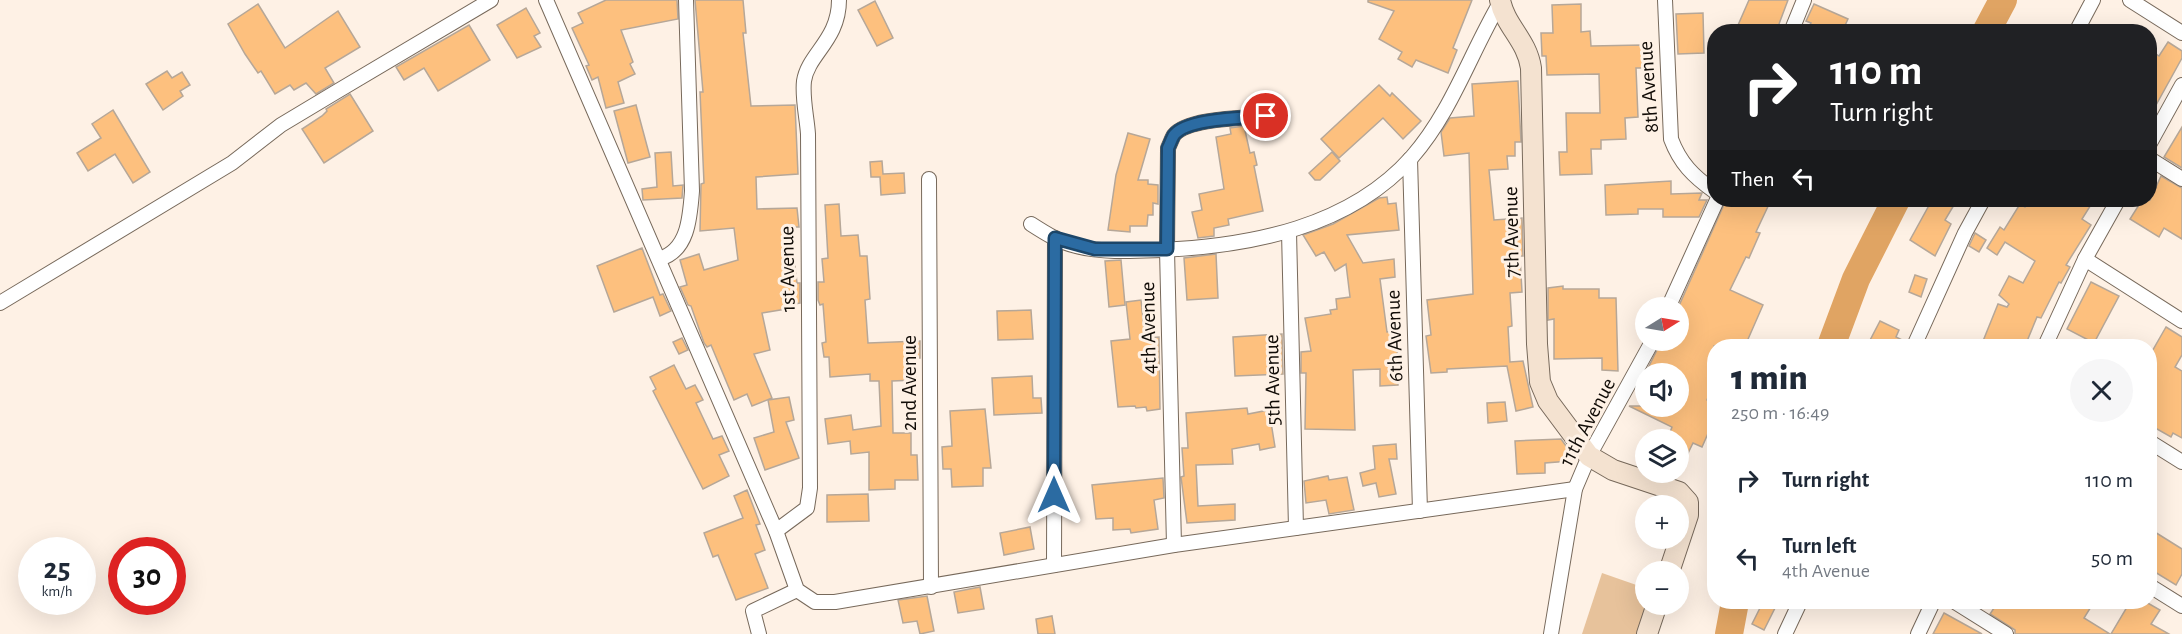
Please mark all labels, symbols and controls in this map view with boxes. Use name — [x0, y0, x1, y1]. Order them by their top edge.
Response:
street label: 8th Avenue — [1635, 40, 1662, 134]
icon: right — [1731, 48, 1809, 126]
text: 110 m — [1830, 50, 1922, 92]
pin — [1240, 90, 1291, 141]
icon: arrive — [1249, 99, 1282, 132]
text: Turn right — [1830, 99, 1933, 126]
icon: left — [1787, 162, 1820, 195]
text: Then — [1731, 168, 1775, 190]
street label: 7th Avenue — [1500, 186, 1523, 278]
street label: 1st Avenue — [776, 226, 799, 312]
street label: 4th Avenue — [1137, 282, 1160, 374]
street label: 6th Avenue — [1382, 290, 1407, 382]
north arrow — [1635, 297, 1689, 351]
map controls — [1635, 297, 1689, 615]
street label: 5th Avenue — [1261, 334, 1284, 426]
street label: 2nd Avenue — [899, 335, 920, 431]
button: close — [2070, 359, 2133, 422]
text: 1 min — [1731, 360, 1808, 396]
button: sound — [1635, 363, 1689, 417]
street label: 11th Avenue — [1555, 375, 1619, 470]
text: 250 m · 16:49 — [1731, 403, 1829, 423]
button: layers — [1635, 429, 1689, 483]
position arrow — [1022, 463, 1086, 527]
icon: right — [1731, 464, 1764, 497]
text: Turn right — [1782, 469, 1869, 491]
text: 110 m — [2085, 469, 2133, 491]
button: + — [1635, 495, 1689, 549]
text: Turn left — [1782, 535, 1856, 557]
speed limit sign: 30 — [108, 537, 186, 615]
icon: left — [1731, 542, 1764, 575]
text: 50 m — [2091, 547, 2133, 569]
text: 25 — [43, 554, 71, 584]
button: − — [1635, 561, 1689, 615]
text: 4th Avenue — [1782, 561, 1870, 581]
text: km/h — [42, 584, 72, 599]

